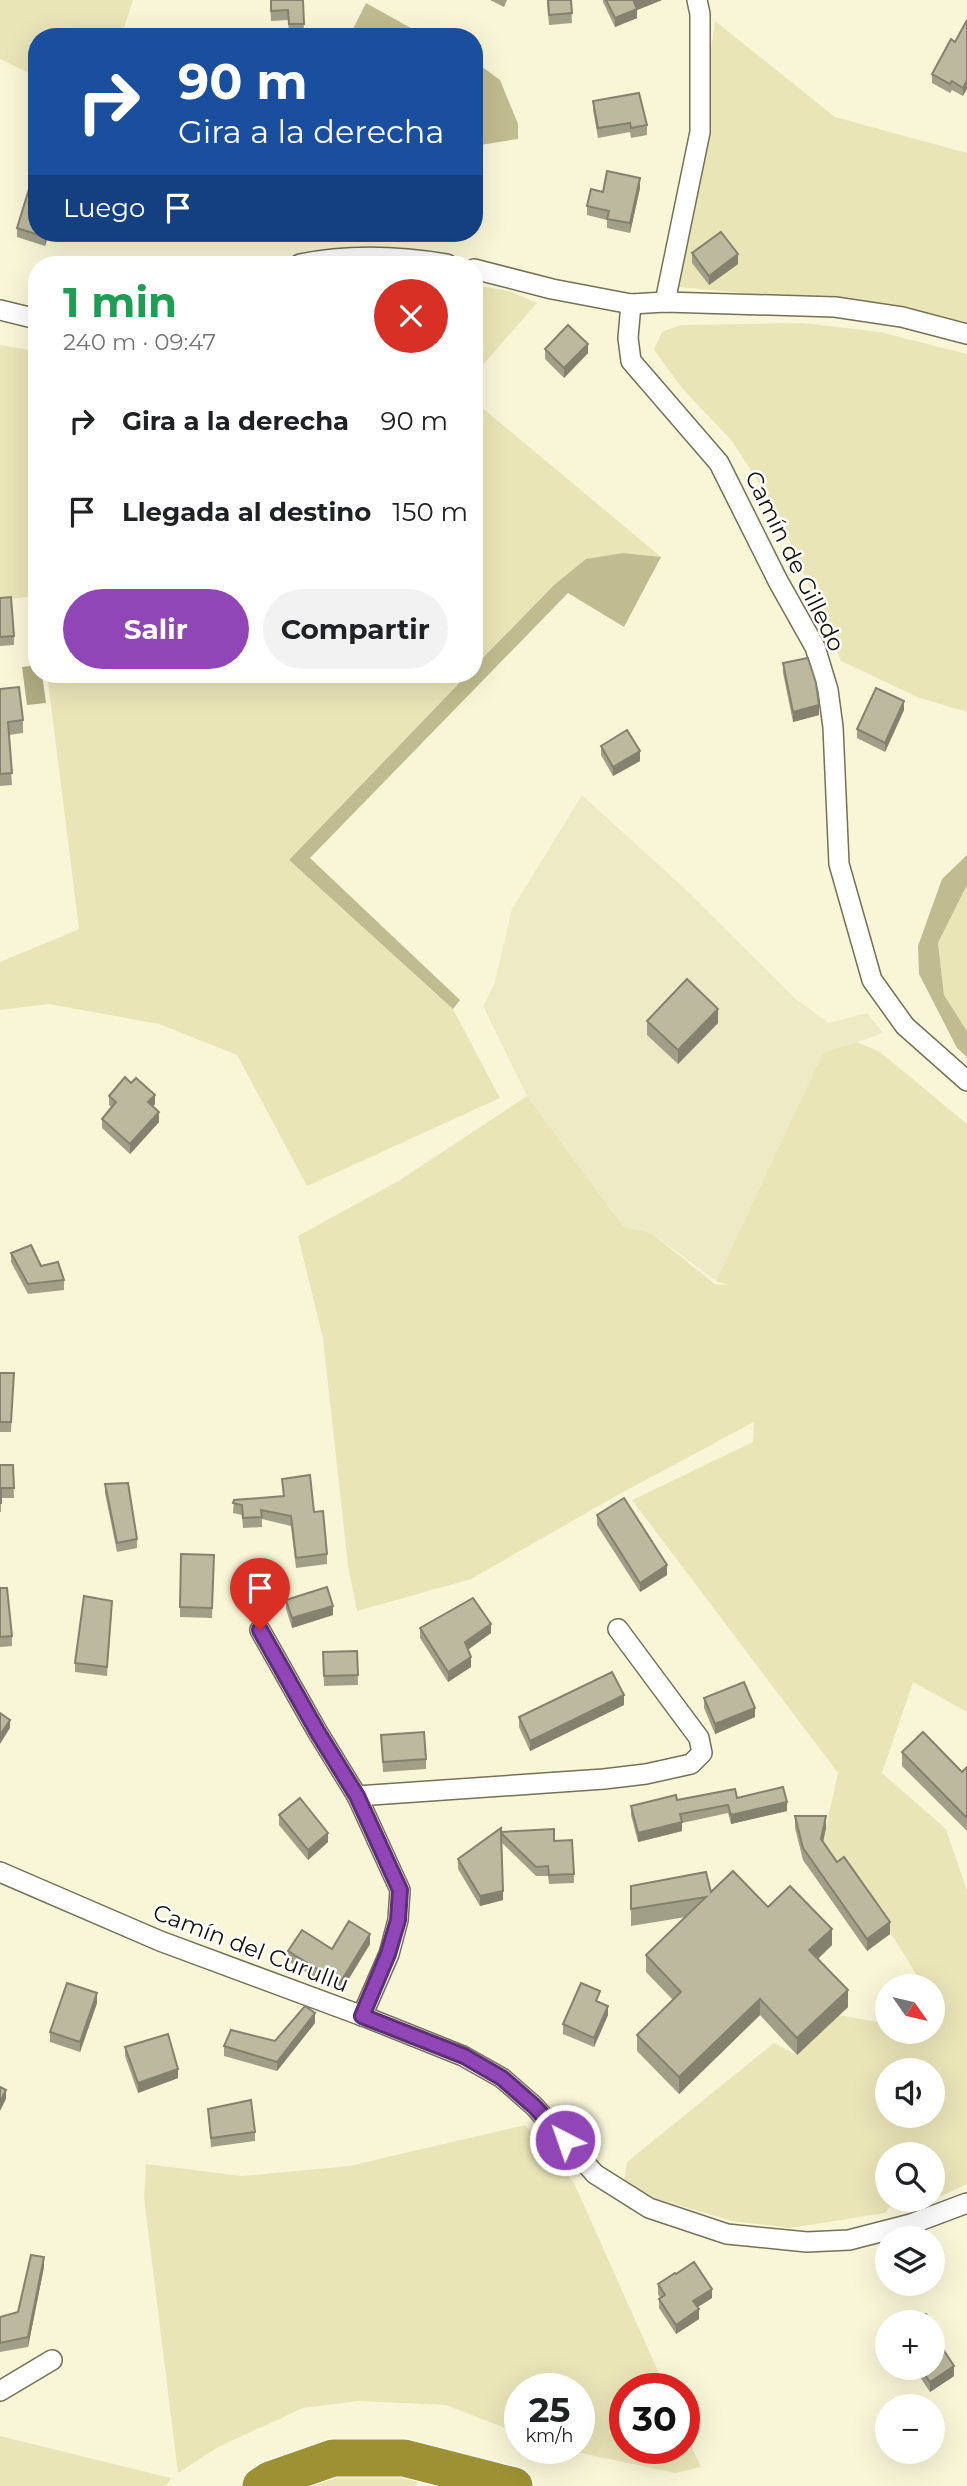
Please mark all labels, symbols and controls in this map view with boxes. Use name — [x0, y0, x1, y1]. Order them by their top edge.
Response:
text: 90 m — [178, 52, 308, 111]
icon: right — [63, 56, 154, 147]
text: Gira a la derecha — [178, 112, 444, 151]
icon: arrive — [159, 189, 197, 227]
text: Luego — [63, 192, 145, 224]
text: 1 min — [63, 276, 177, 328]
button: close — [374, 279, 448, 353]
text: 240 m · 09:47 — [63, 328, 216, 356]
icon: right — [63, 402, 101, 440]
text: Gira a la derecha — [122, 405, 349, 437]
text: 90 m — [381, 405, 448, 437]
street label: Camín de Gilledo — [739, 466, 851, 656]
icon: arrive — [63, 493, 101, 531]
text: Llegada al destino — [122, 496, 371, 528]
text: 150 m — [392, 496, 468, 528]
button: Salir — [63, 589, 249, 669]
button: Compartir — [263, 589, 448, 669]
pin — [230, 1558, 290, 1630]
icon: arrive — [241, 1569, 279, 1607]
street label: Camín del Curullu — [149, 1898, 353, 1998]
north arrow — [875, 1974, 945, 2044]
map controls — [875, 1974, 945, 2464]
button: sound — [875, 2058, 945, 2128]
position arrow — [528, 2103, 602, 2177]
button: search — [875, 2142, 945, 2212]
button: layers — [875, 2226, 945, 2296]
button: + — [875, 2310, 945, 2380]
speed limit sign: 30 — [609, 2373, 700, 2464]
text: 25 — [529, 2388, 570, 2431]
button: − — [875, 2394, 945, 2464]
text: km/h — [525, 2425, 574, 2447]

